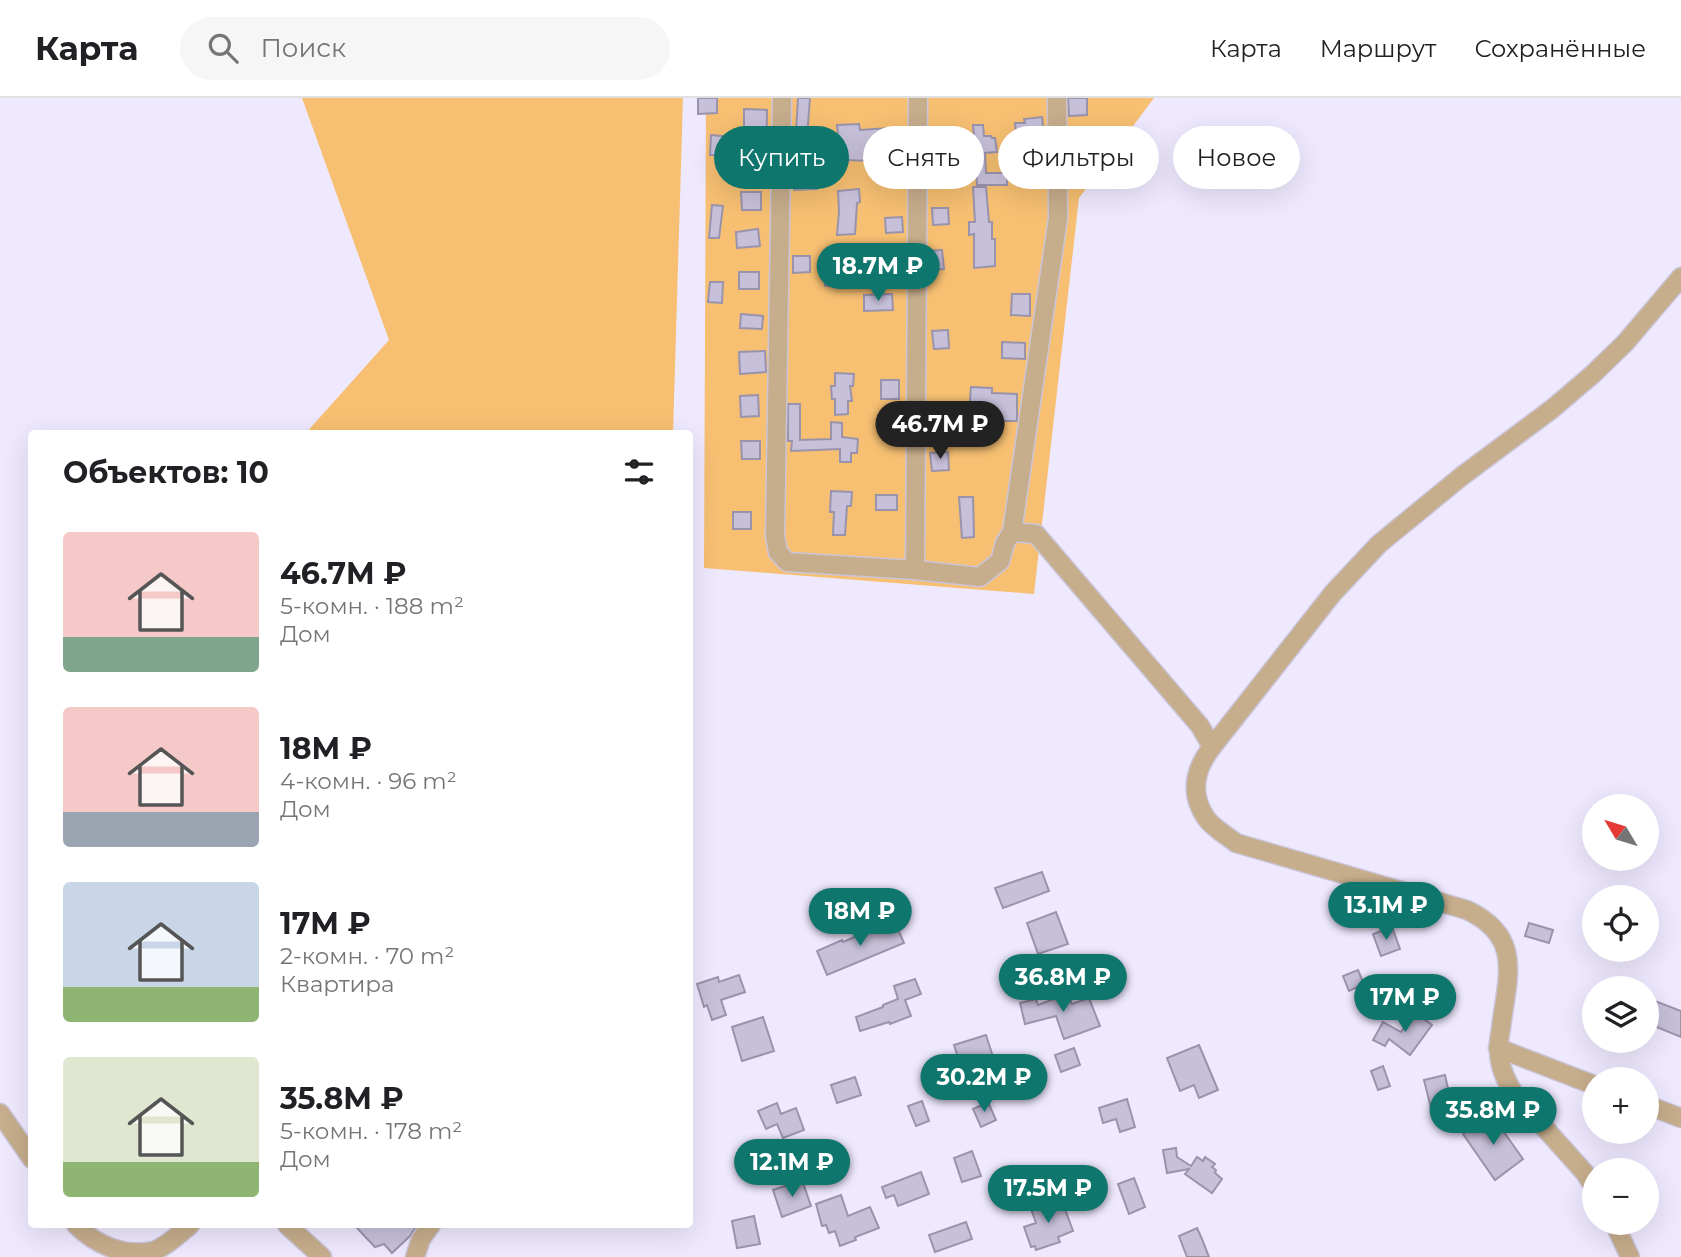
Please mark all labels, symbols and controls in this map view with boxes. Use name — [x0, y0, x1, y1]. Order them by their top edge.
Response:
search box — [180, 17, 670, 80]
text: Карта — [35, 28, 138, 68]
icon: search — [204, 29, 242, 67]
text: Поиск — [260, 32, 346, 64]
text: Карта — [1210, 34, 1282, 63]
text: Маршрут — [1320, 34, 1436, 63]
text: Сохранённые — [1474, 34, 1646, 63]
chip: Купить — [714, 126, 849, 189]
chip: Снять — [863, 126, 984, 189]
chip: Фильтры — [998, 126, 1159, 189]
chip: Новое — [1173, 126, 1300, 189]
pin: 18.7M ₽ — [813, 244, 943, 303]
text: 18.7M ₽ — [833, 252, 923, 280]
pin: 46.7M ₽ — [875, 402, 1005, 461]
text: 46.7M ₽ — [892, 410, 988, 438]
icon: filters — [620, 453, 658, 491]
text: Объектов: 10 — [63, 454, 269, 491]
text: 46.7M ₽ — [280, 555, 406, 592]
icon: home — [119, 560, 203, 644]
text: 5-комн. · 188 m² — [280, 592, 464, 620]
text: Дом — [280, 620, 331, 648]
text: 18M ₽ — [280, 730, 372, 767]
icon: home — [119, 735, 203, 819]
text: 4-комн. · 96 m² — [280, 767, 457, 795]
north arrow — [1582, 794, 1659, 872]
map controls — [1582, 794, 1659, 1235]
text: Дом — [280, 795, 331, 823]
pin: 13.1M ₽ — [1321, 882, 1451, 942]
button: locate — [1582, 885, 1659, 962]
pin: 18M ₽ — [811, 888, 909, 948]
text: 13.1M ₽ — [1344, 891, 1428, 919]
text: 18M ₽ — [825, 897, 895, 925]
text: 17M ₽ — [280, 905, 371, 942]
icon: home — [119, 910, 203, 994]
text: 2-комн. · 70 m² — [280, 942, 454, 970]
pin: 36.8M ₽ — [998, 954, 1128, 1014]
text: 36.8M ₽ — [1015, 963, 1111, 991]
text: Квартира — [280, 970, 394, 998]
pin: 17M ₽ — [1356, 974, 1454, 1034]
button: layers — [1582, 976, 1659, 1053]
text: 17M ₽ — [1370, 983, 1440, 1011]
pin: 30.2M ₽ — [919, 1054, 1049, 1114]
text: 30.2M ₽ — [936, 1063, 1032, 1091]
button: + — [1582, 1067, 1659, 1144]
text: 35.8M ₽ — [280, 1080, 404, 1117]
icon: home — [119, 1085, 203, 1169]
pin: 35.8M ₽ — [1428, 1088, 1558, 1147]
text: 35.8M ₽ — [1446, 1096, 1540, 1124]
text: 5-комн. · 178 m² — [280, 1117, 462, 1145]
pin: 12.1M ₽ — [727, 1140, 857, 1199]
text: Дом — [280, 1145, 331, 1173]
text: 12.1M ₽ — [750, 1148, 834, 1176]
button: − — [1582, 1158, 1659, 1235]
pin: 17.5M ₽ — [983, 1166, 1113, 1225]
text: 17.5M ₽ — [1004, 1174, 1092, 1202]

